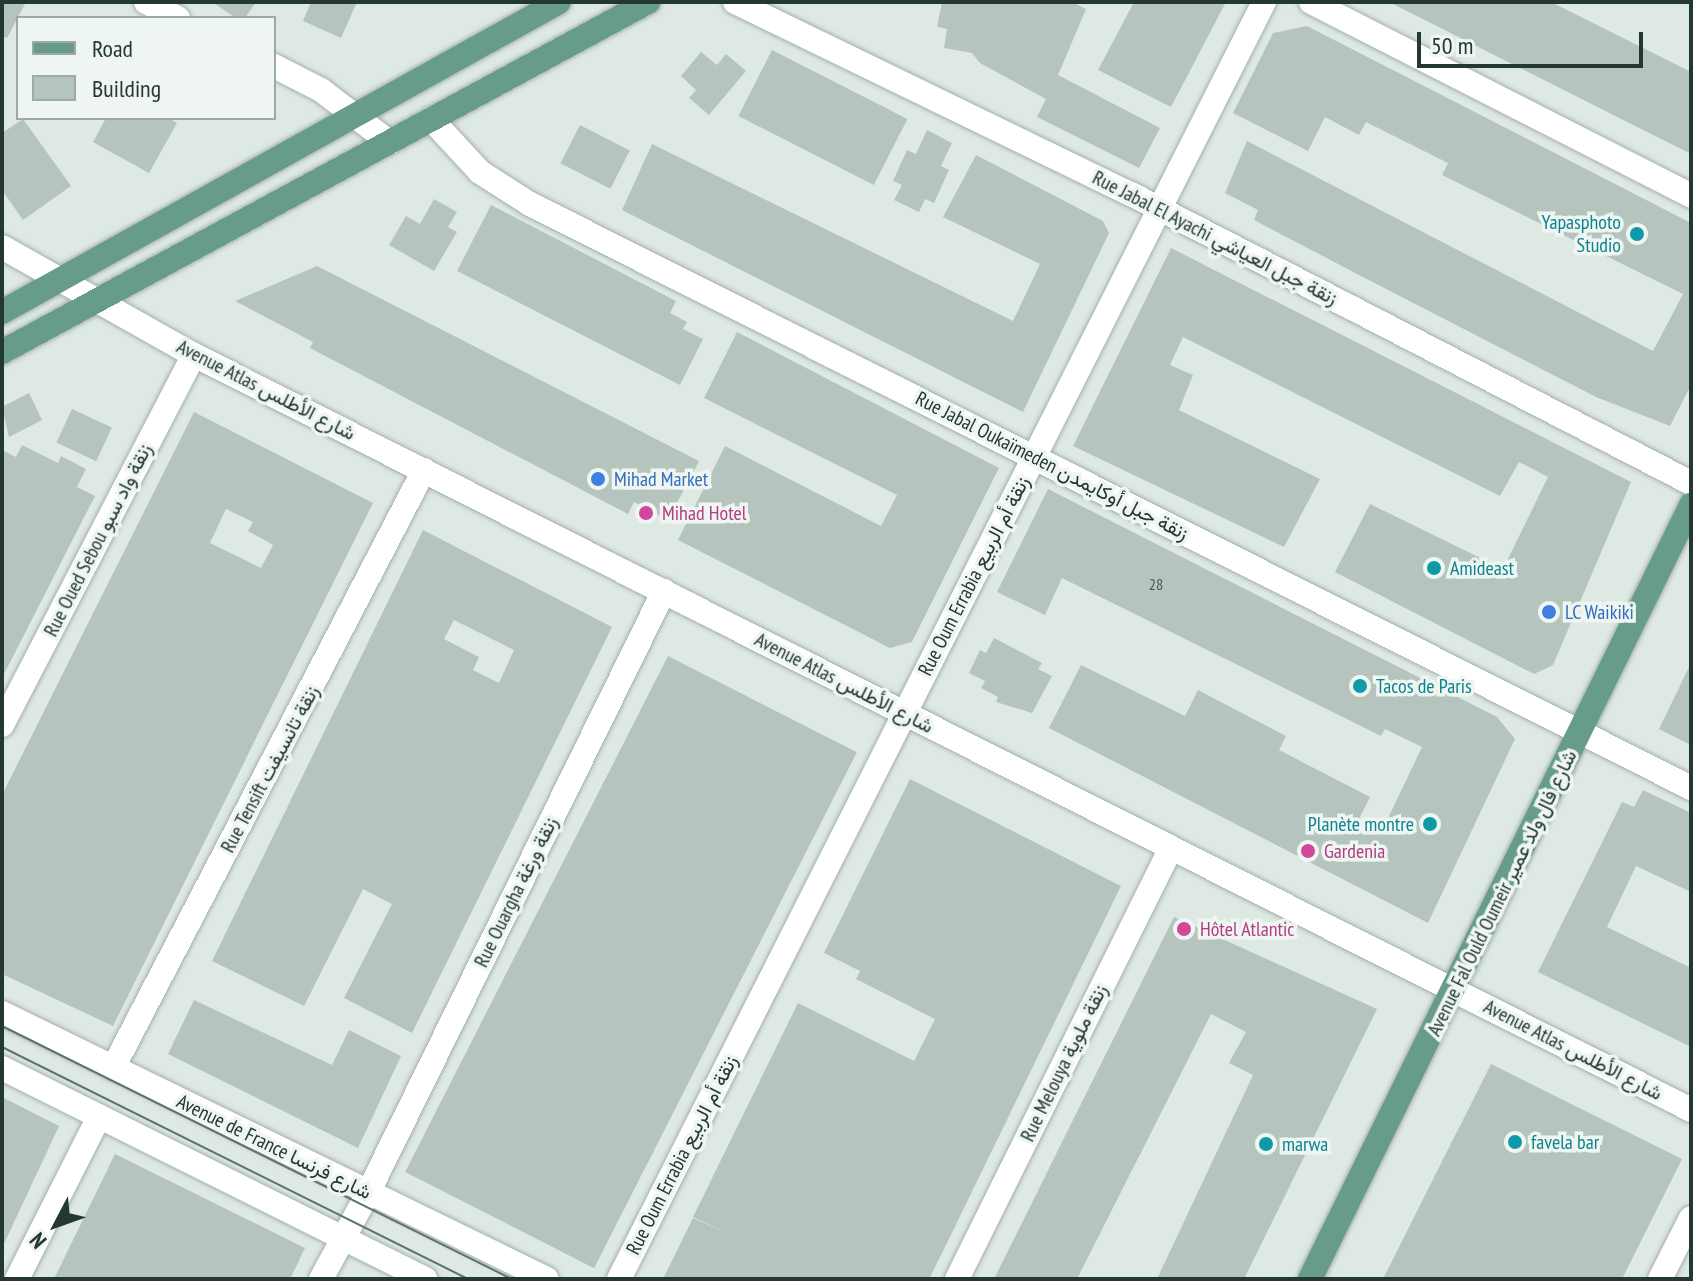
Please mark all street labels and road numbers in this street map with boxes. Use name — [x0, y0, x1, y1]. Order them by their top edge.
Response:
street label: Rue Jabal El Ayachi زنقة جبل العياشي — [1088, 165, 1342, 311]
street label: Avenue Atlas شارع الأطلس — [172, 334, 360, 446]
street label: Rue Jabal Oukaïmeden زنقة جبل أوكايمدن — [911, 386, 1193, 546]
street label: Rue Oued Sebou زنقة واد سبو — [39, 440, 157, 640]
street label: Rue Oum Errabia زنقة أم الربيع — [913, 472, 1035, 680]
street label: Avenue Atlas شارع الأطلس — [750, 627, 938, 739]
street label: Rue Tensift زنقة تانسيفت — [216, 681, 324, 857]
street label: Avenue Fal Ould Oumeir شارع فال ولد عمير — [1422, 746, 1582, 1040]
street label: Rue Ouargha زنقة ورغة — [469, 813, 563, 971]
street label: Rue Melouya زنقة ملوية — [1016, 981, 1112, 1145]
street label: Avenue Atlas شارع الأطلس — [1479, 994, 1667, 1106]
street label: Rue Oum Errabia زنقة أم الربيع — [621, 1051, 743, 1259]
street label: Avenue de France شارع فرنسا — [173, 1089, 375, 1205]

